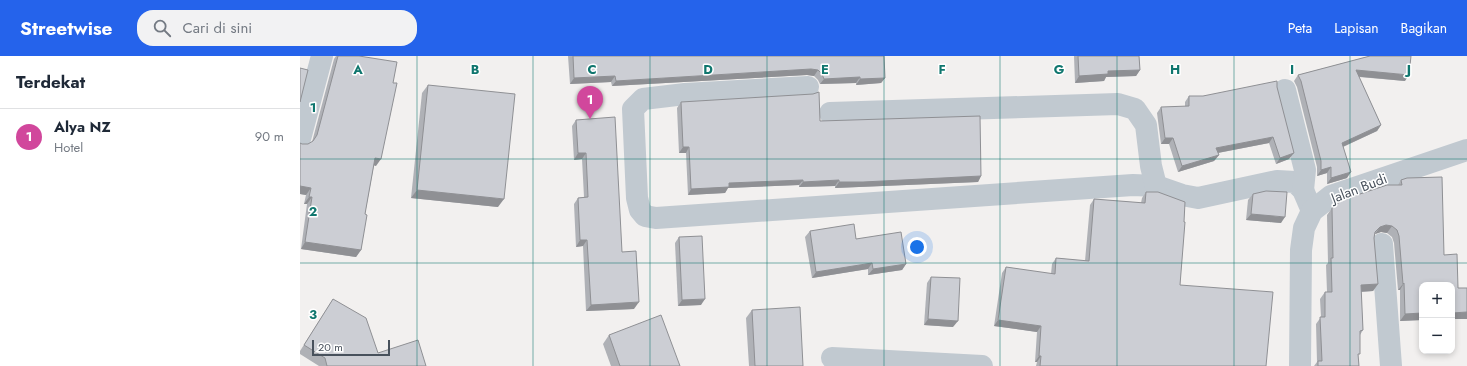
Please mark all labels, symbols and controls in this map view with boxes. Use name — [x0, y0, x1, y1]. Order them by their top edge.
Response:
search box — [137, 10, 417, 46]
text: Streetwise — [20, 15, 113, 42]
icon: search — [151, 17, 173, 39]
text: Cari di sini — [183, 17, 252, 39]
text: Peta — [1288, 18, 1312, 38]
text: Lapisan — [1334, 18, 1379, 38]
text: Bagikan — [1401, 18, 1447, 38]
text: A — [352, 60, 363, 79]
text: B — [471, 60, 480, 79]
text: C — [587, 60, 597, 79]
text: D — [703, 60, 713, 79]
text: E — [821, 60, 829, 79]
text: F — [938, 60, 946, 79]
text: G — [1054, 60, 1065, 79]
text: H — [1170, 60, 1180, 79]
text: I — [1290, 60, 1294, 79]
text: J — [1404, 60, 1411, 79]
text: Terdekat — [16, 70, 85, 94]
pin: 1 — [577, 86, 603, 119]
text: 1 — [310, 98, 316, 117]
text: Alya NZ — [54, 116, 111, 138]
text: 1 — [26, 127, 32, 146]
text: 90 m — [255, 127, 284, 146]
text: Hotel — [54, 138, 83, 157]
street label: Jalan Budi — [1326, 168, 1390, 209]
text: 2 — [309, 202, 317, 221]
your location — [907, 237, 927, 257]
map controls — [1419, 282, 1455, 354]
button: + — [1419, 282, 1455, 318]
text: 3 — [309, 305, 317, 324]
button: − — [1419, 318, 1455, 354]
scale bar — [312, 338, 390, 357]
text: 20 m — [318, 339, 343, 355]

